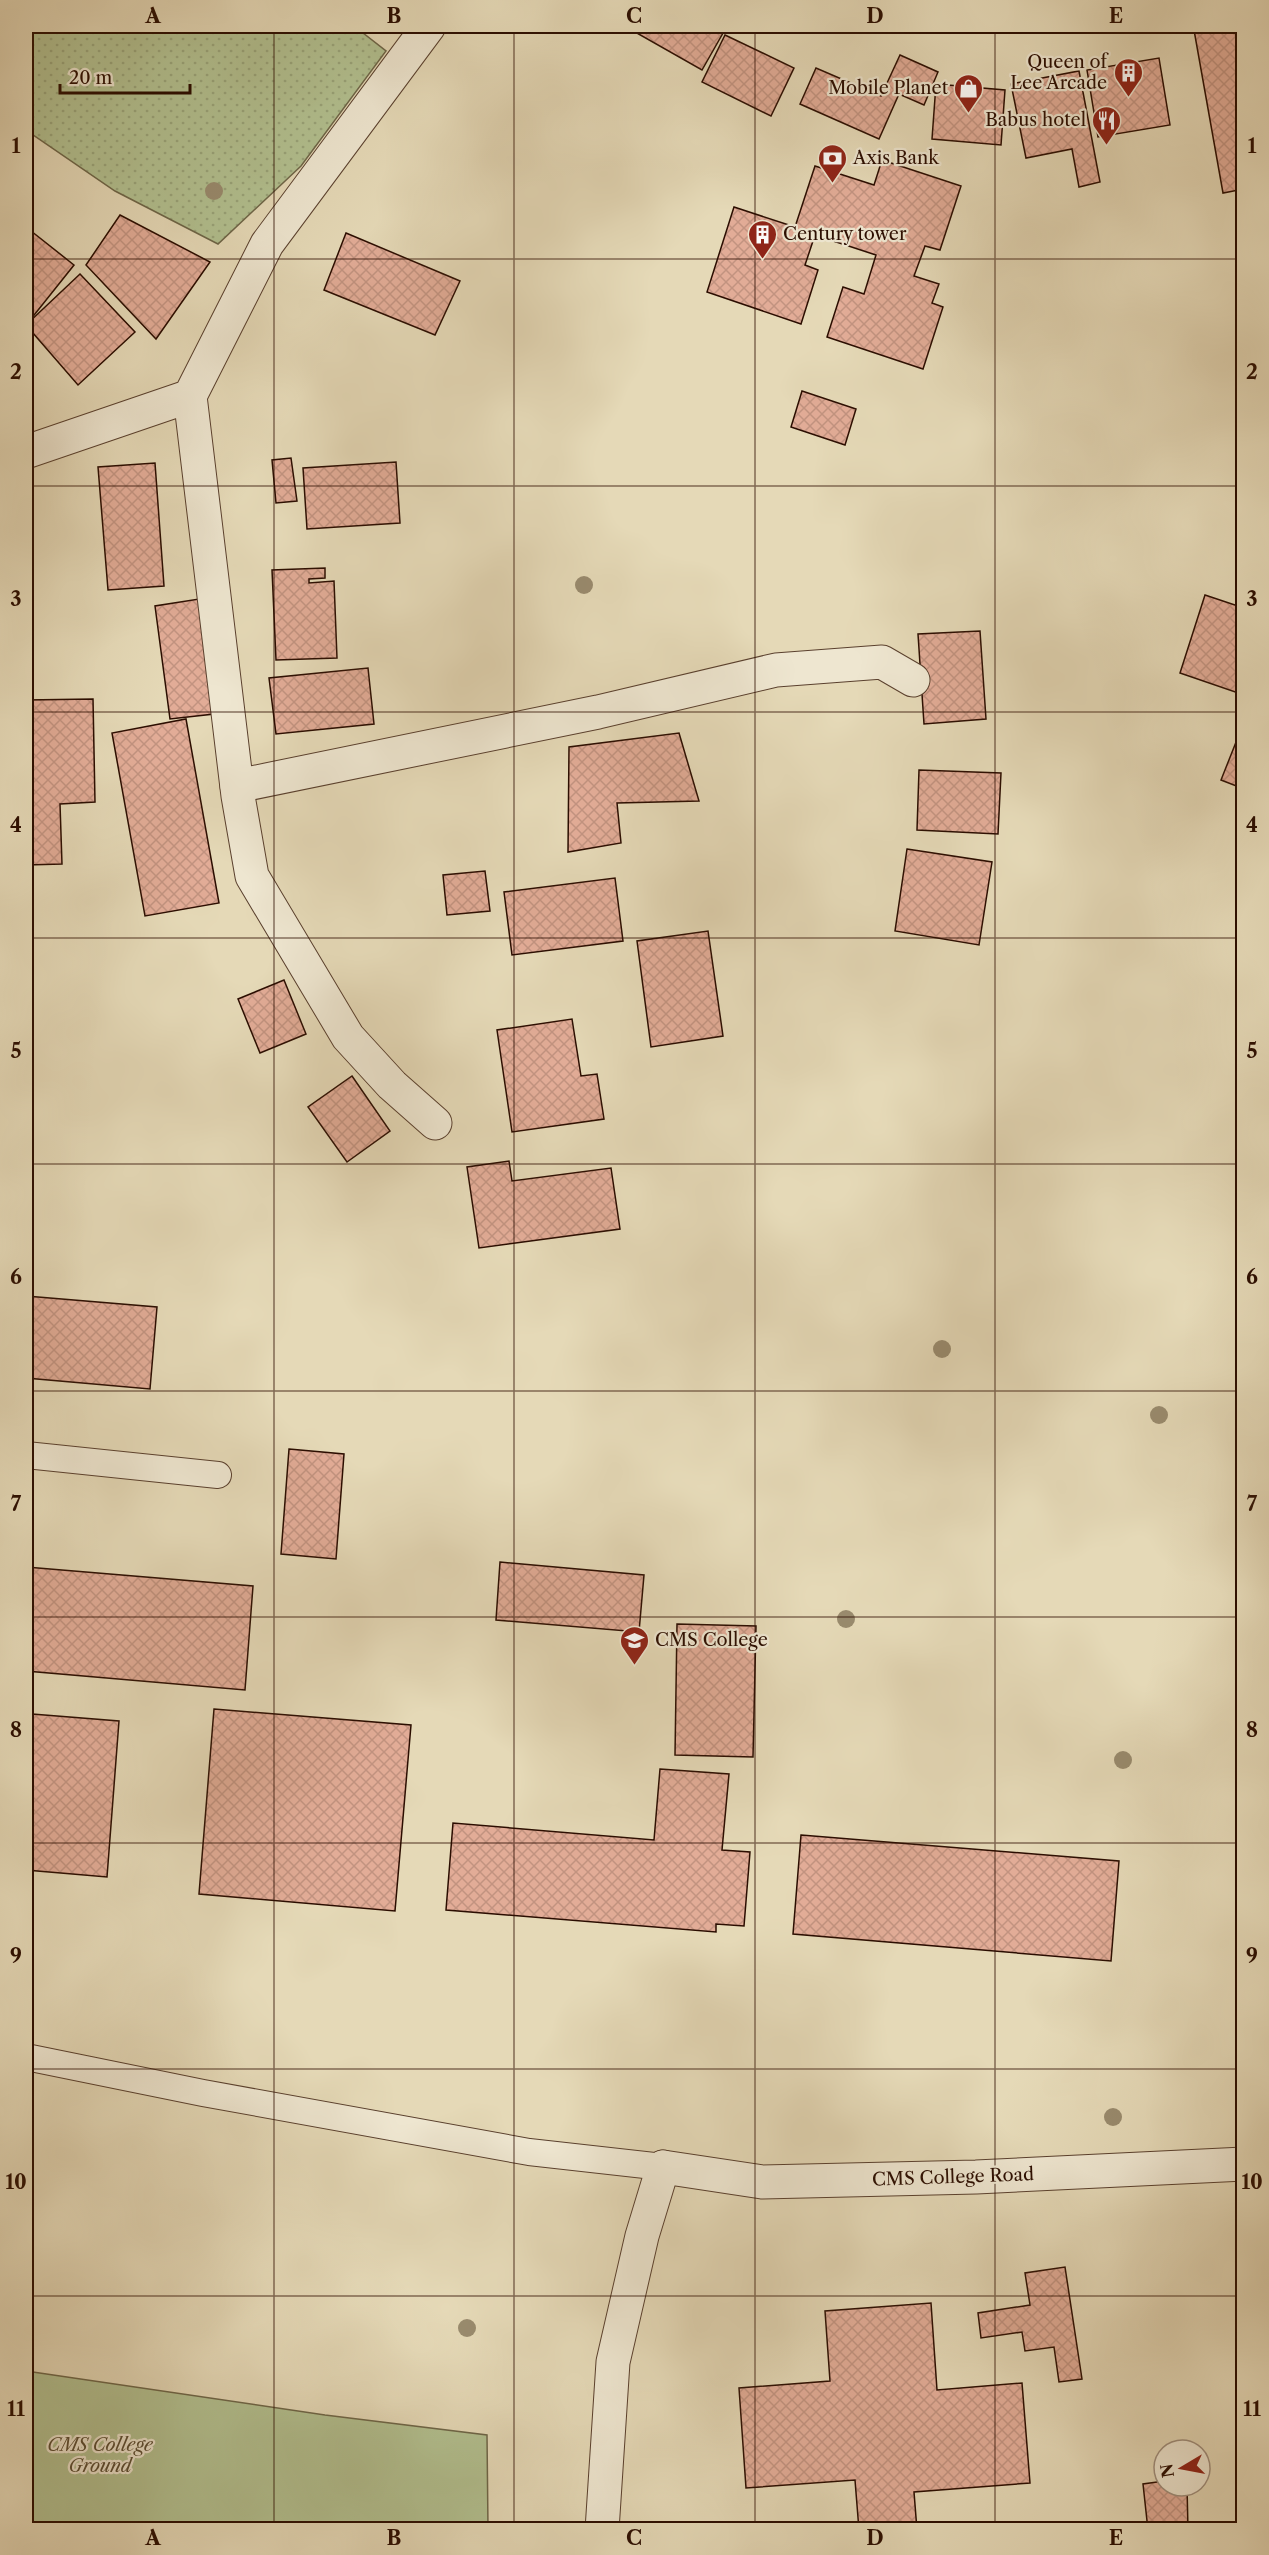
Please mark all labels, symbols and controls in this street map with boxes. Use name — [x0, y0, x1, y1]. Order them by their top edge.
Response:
text: A — [144, 4, 161, 28]
text: B — [387, 4, 402, 28]
text: C — [626, 4, 642, 28]
text: D — [866, 4, 884, 28]
text: E — [1109, 4, 1123, 28]
place label: Queen of Lee Arcade — [1010, 51, 1110, 94]
building icon: Queen of Lee Arcade — [1112, 56, 1144, 98]
scale bar — [60, 57, 190, 95]
text: 20 m — [69, 67, 113, 89]
shop icon: Mobile Planet — [953, 72, 985, 114]
place label: Mobile Planet — [828, 77, 949, 99]
restaurant icon: Babus hotel — [1091, 104, 1123, 146]
place label: Babus hotel — [985, 109, 1086, 131]
text: 1 — [12, 134, 21, 158]
text: 1 — [1248, 134, 1257, 158]
bank icon: Axis Bank — [816, 142, 848, 184]
place label: Axis Bank — [852, 147, 940, 169]
building icon: Century tower — [746, 218, 778, 260]
place label: Century tower — [783, 223, 907, 245]
text: 2 — [10, 360, 22, 384]
text: 2 — [1246, 360, 1258, 384]
text: 3 — [10, 587, 22, 611]
text: 3 — [1246, 587, 1258, 611]
text: 4 — [10, 813, 22, 837]
text: 4 — [1246, 813, 1258, 837]
text: 5 — [10, 1039, 22, 1063]
text: 5 — [1246, 1039, 1258, 1063]
text: 6 — [10, 1265, 22, 1289]
text: 6 — [1246, 1265, 1258, 1289]
text: 7 — [11, 1492, 22, 1516]
text: 7 — [1247, 1492, 1258, 1516]
school or university icon: CMS College — [618, 1624, 650, 1666]
place label: CMS College — [655, 1629, 768, 1651]
text: 8 — [10, 1718, 22, 1742]
text: 8 — [1246, 1718, 1258, 1742]
text: 9 — [10, 1944, 22, 1968]
text: 9 — [1246, 1944, 1258, 1968]
street label: CMS College Road — [872, 2163, 1034, 2191]
text: 10 — [5, 2170, 27, 2194]
text: 10 — [1241, 2170, 1263, 2194]
text: 11 — [7, 2397, 25, 2421]
text: 11 — [1243, 2397, 1261, 2421]
park label: CMS College Ground — [47, 2434, 154, 2477]
north arrow — [1152, 2438, 1212, 2498]
text: N — [1156, 2462, 1178, 2479]
text: A — [144, 2526, 161, 2550]
text: B — [387, 2526, 402, 2550]
text: C — [626, 2526, 642, 2550]
text: D — [866, 2526, 884, 2550]
text: E — [1109, 2526, 1123, 2550]

